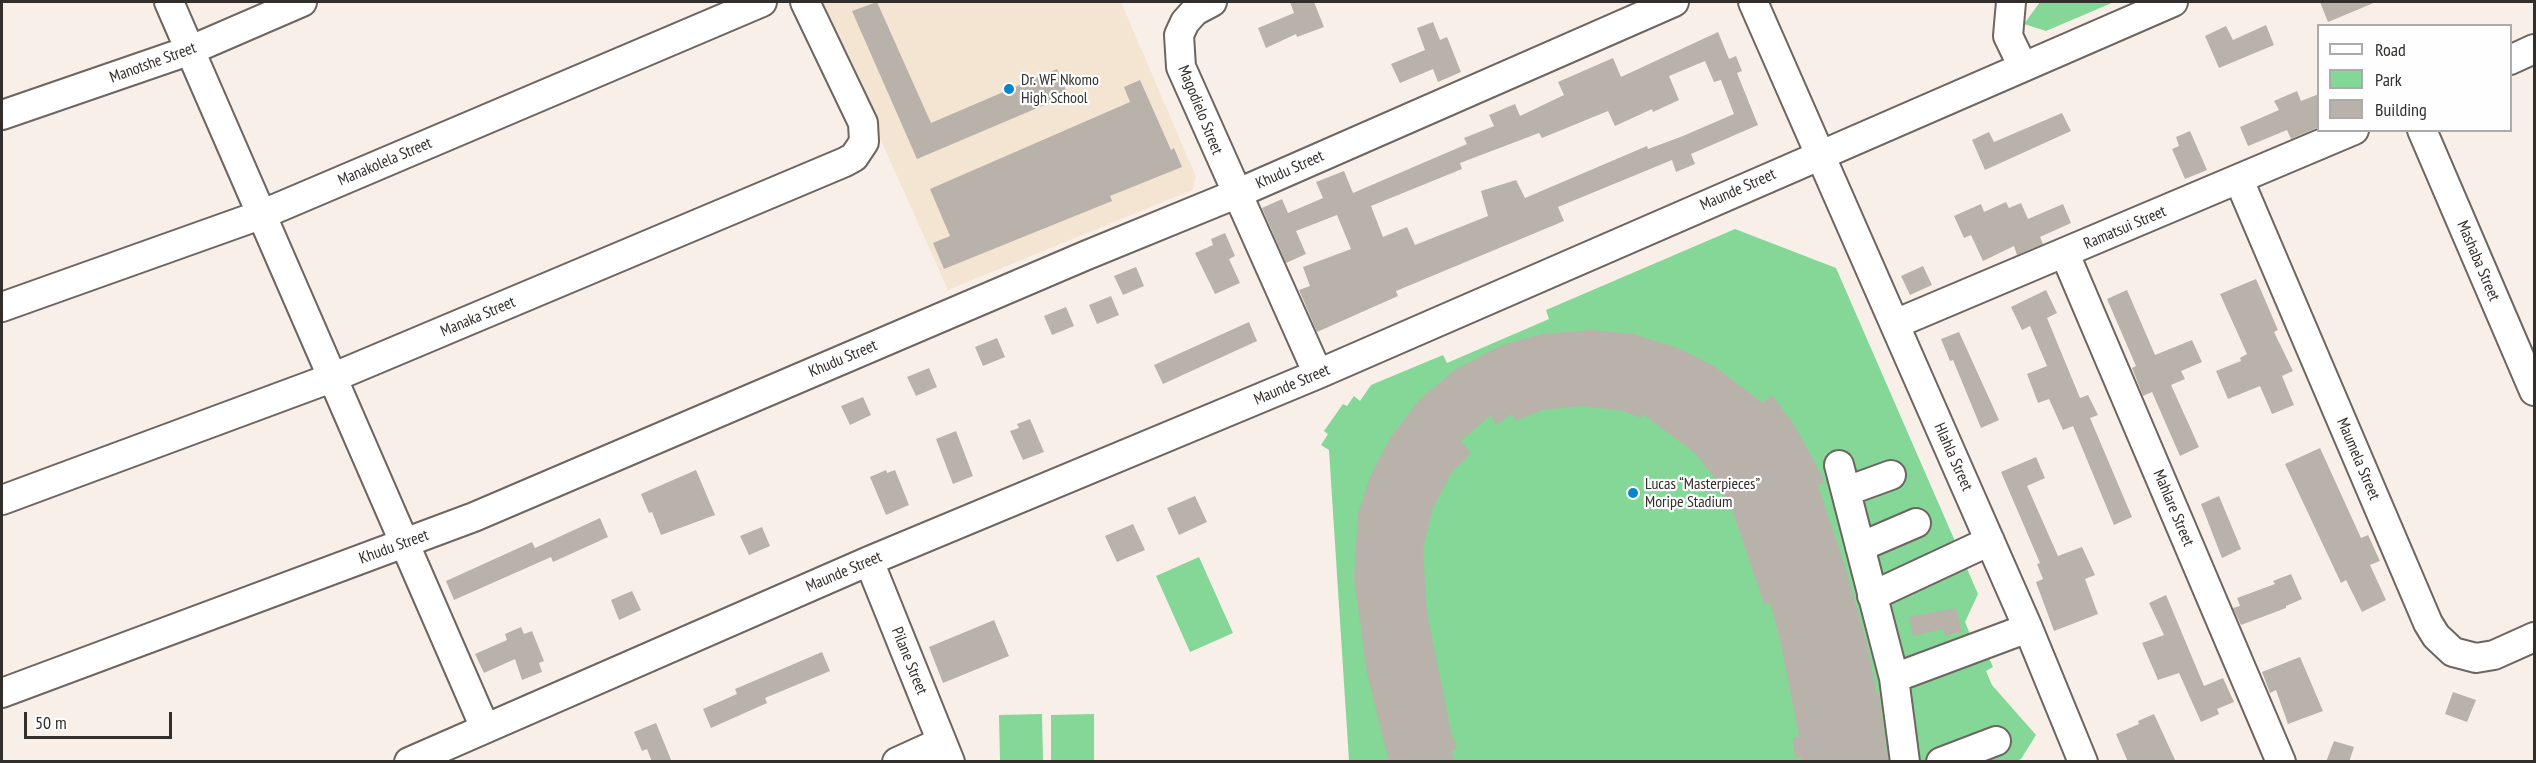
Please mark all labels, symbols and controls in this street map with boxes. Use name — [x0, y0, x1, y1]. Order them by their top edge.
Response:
legend — [2317, 24, 2512, 132]
text: Road — [2375, 38, 2406, 61]
street label: Manotshe Street — [107, 39, 199, 87]
street label: Magodielo Street — [1173, 63, 1227, 157]
text: Park — [2375, 68, 2402, 91]
place label: Dr. WF Nkomo High School — [1021, 70, 1099, 108]
marker: Dr. WF Nkomo High School — [1002, 82, 1016, 96]
text: Building — [2375, 98, 2427, 121]
street label: Manakolela Street — [335, 134, 435, 190]
street label: Khudu Street — [1253, 147, 1327, 193]
street label: Maunde Street — [1697, 165, 1779, 215]
street label: Ramatsui Street — [2081, 202, 2169, 254]
street label: Mashaba Street — [2452, 218, 2504, 304]
street label: Manaka Street — [438, 293, 518, 341]
street label: Khudu Street — [806, 336, 880, 382]
street label: Maunde Street — [1251, 360, 1333, 410]
street label: Maumela Street — [2332, 415, 2384, 503]
street label: Hlahla Street — [1930, 420, 1976, 494]
street label: Mahlare Street — [2148, 467, 2198, 549]
place label: Lucas “Masterpieces” Moripe Stadium — [1645, 474, 1760, 512]
marker: Lucas “Masterpieces” Moripe Stadium — [1626, 486, 1640, 500]
street label: Khudu Street — [357, 526, 431, 568]
street label: Maunde Street — [803, 547, 885, 597]
street label: Pilane Street — [887, 625, 931, 697]
scale bar — [27, 700, 176, 738]
text: 50 m — [35, 711, 67, 734]

